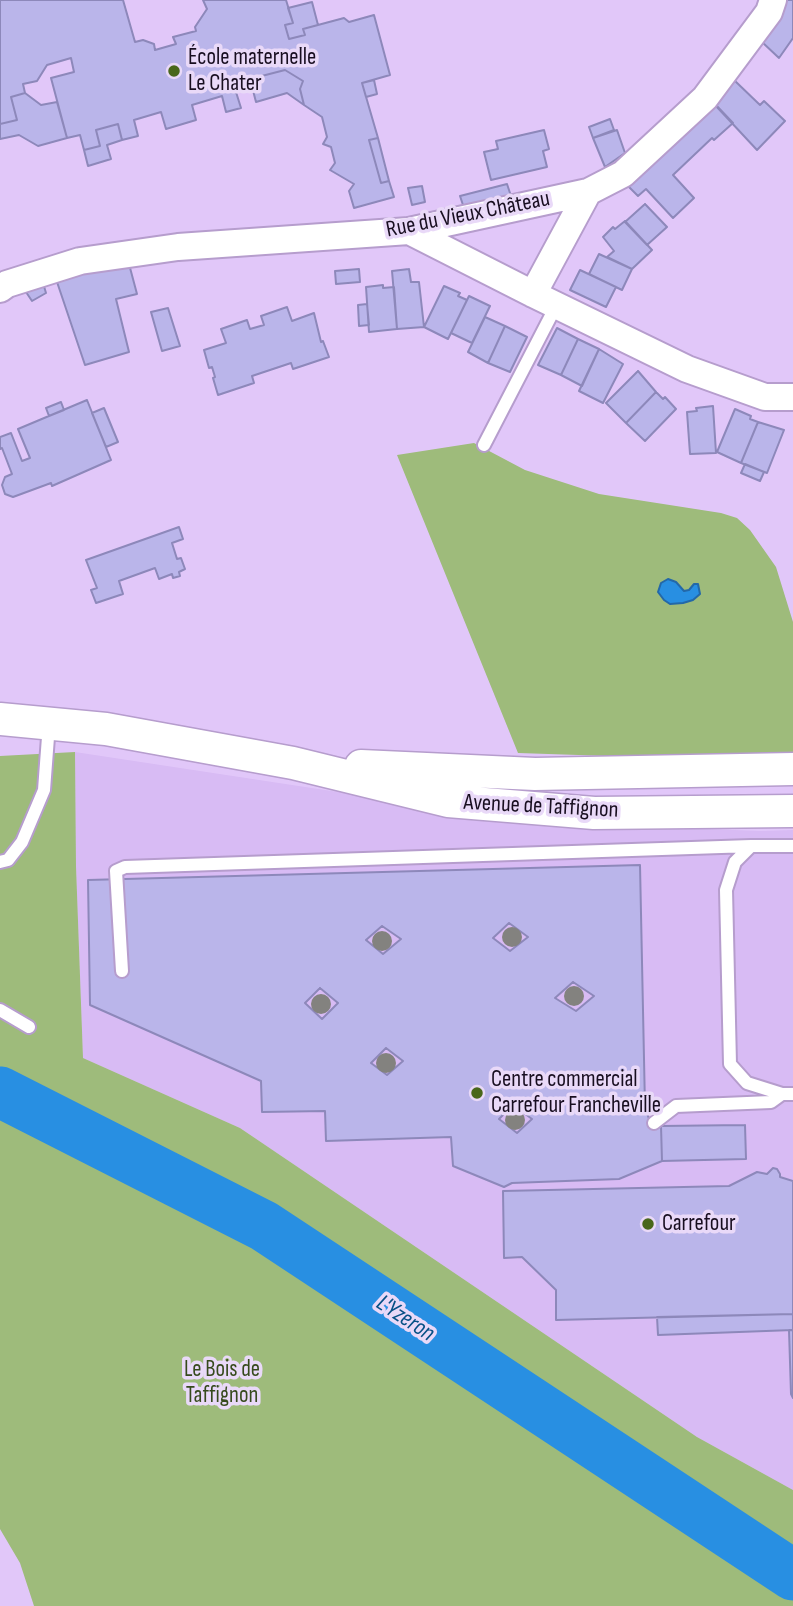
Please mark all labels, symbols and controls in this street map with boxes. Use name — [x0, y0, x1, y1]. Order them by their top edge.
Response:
place label: École maternelle Le Chater — [188, 44, 316, 98]
marker: École maternelle Le Chater — [166, 63, 182, 79]
street label: Rue du Vieux Château — [384, 186, 552, 244]
street label: Avenue de Taffignon — [463, 789, 619, 825]
place label: Centre commercial Carrefour Francheville — [491, 1066, 661, 1120]
marker: Centre commercial Carrefour Francheville — [469, 1085, 485, 1101]
place label: Carrefour — [662, 1210, 736, 1238]
marker: Carrefour — [640, 1216, 656, 1232]
water label: L'Yzeron — [370, 1290, 440, 1348]
park label: Le Bois de Taffignon — [184, 1356, 260, 1410]

